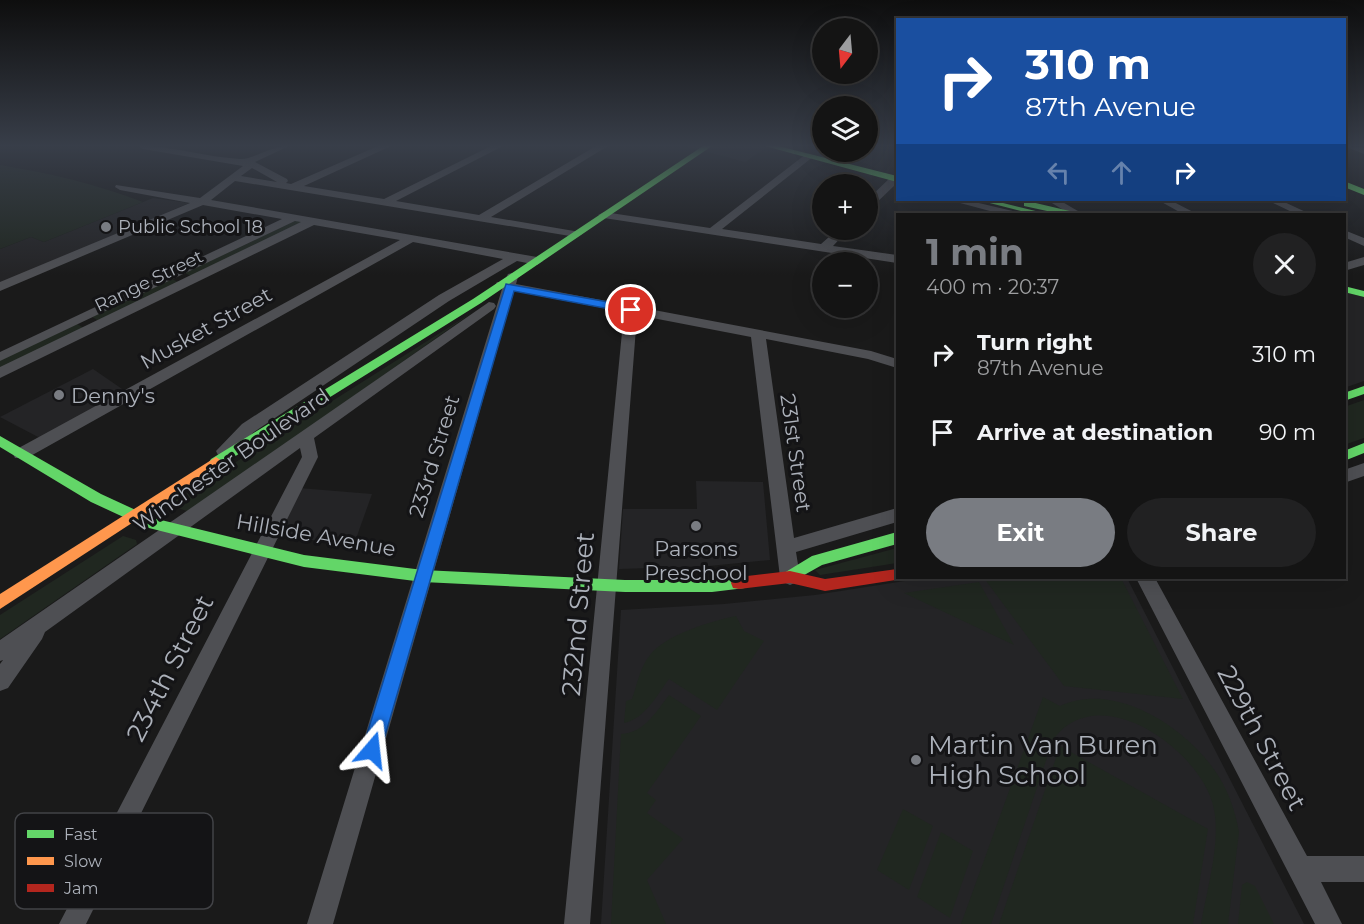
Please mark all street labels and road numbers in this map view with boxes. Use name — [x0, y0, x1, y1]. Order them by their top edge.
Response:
street label: Range Street — [91, 245, 207, 317]
street label: Musket Street — [136, 281, 276, 375]
street label: Winchester Boulevard — [128, 383, 334, 537]
street label: 233rd Street — [403, 392, 465, 520]
street label: 231st Street — [775, 392, 817, 514]
street label: Hillside Avenue — [234, 509, 398, 561]
street label: 232nd Street — [555, 531, 601, 697]
street label: 234th Street — [119, 589, 221, 747]
street label: 229th Street — [1211, 660, 1313, 816]

